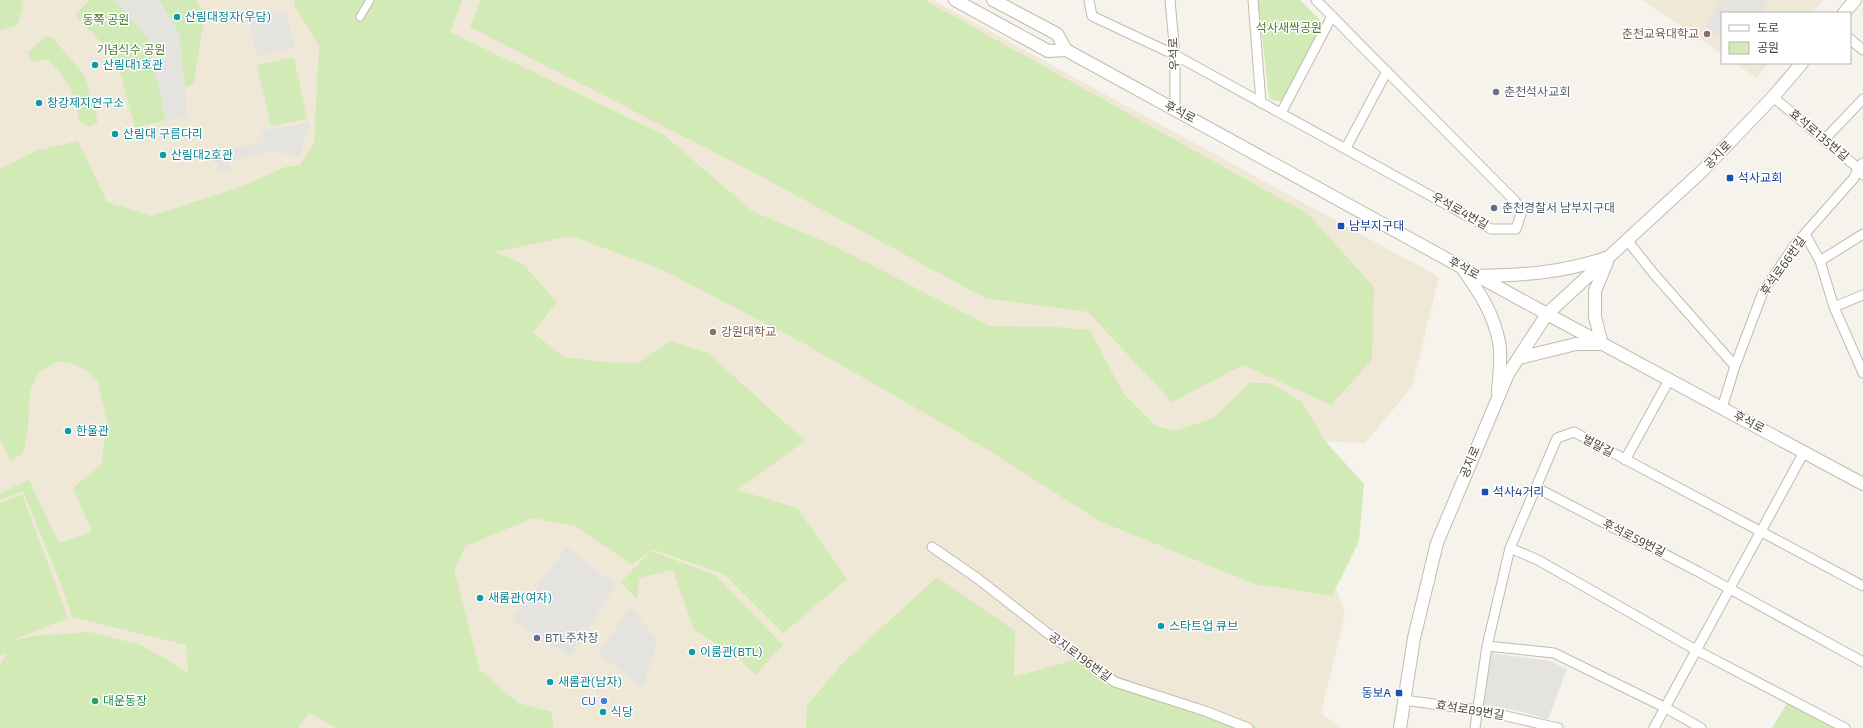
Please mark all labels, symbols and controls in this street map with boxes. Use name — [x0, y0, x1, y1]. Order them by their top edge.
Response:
place label: 산림대정자(우담) — [185, 9, 271, 23]
park label: 동쪽 공원 — [83, 12, 129, 26]
marker: 산림대정자(우담) — [172, 12, 182, 22]
legend — [1721, 12, 1851, 64]
park label: 석사새싹공원 — [1256, 20, 1322, 34]
text: 도로 — [1757, 20, 1779, 34]
place label: 춘천교육대학교 — [1622, 26, 1699, 40]
marker: 춘천교육대학교 — [1702, 29, 1712, 39]
street label: 우석로 — [1165, 37, 1181, 71]
text: 공원 — [1757, 40, 1779, 54]
park label: 기념식수 공원 — [97, 42, 165, 56]
place label: 산림대1호관 — [103, 57, 163, 71]
marker: 산림대1호관 — [90, 60, 100, 70]
place label: 춘천석사교회 — [1504, 84, 1570, 98]
marker: 춘천석사교회 — [1491, 87, 1501, 97]
place label: 창강제지연구소 — [47, 95, 124, 109]
street label: 후석로 — [1163, 97, 1198, 125]
marker: 창강제지연구소 — [34, 98, 44, 108]
street label: 효석로135번길 — [1787, 105, 1852, 163]
place label: 산림대 구름다리 — [123, 126, 203, 140]
marker: 산림대 구름다리 — [110, 129, 120, 139]
street label: 공지로 — [1701, 138, 1734, 171]
place label: 산림대2호관 — [171, 147, 233, 161]
marker: 산림대2호관 — [158, 150, 168, 160]
place label: 석사교회 — [1738, 170, 1782, 184]
marker: 석사교회 — [1725, 173, 1735, 183]
street label: 우석로4번길 — [1430, 189, 1491, 231]
place label: 춘천경찰서 남부지구대 — [1502, 200, 1615, 214]
marker: 춘천경찰서 남부지구대 — [1489, 203, 1499, 213]
place label: 남부지구대 — [1349, 218, 1404, 232]
marker: 남부지구대 — [1336, 221, 1346, 231]
street label: 후석로66번길 — [1757, 233, 1808, 298]
street label: 후석로 — [1447, 253, 1482, 281]
place label: 강원대학교 — [721, 324, 776, 338]
marker: 강원대학교 — [708, 327, 718, 337]
street label: 후석로 — [1732, 407, 1767, 435]
place label: 한울관 — [76, 423, 109, 437]
marker: 한울관 — [63, 426, 73, 436]
street label: 벌말길 — [1581, 431, 1616, 459]
street label: 공지로 — [1456, 444, 1482, 480]
place label: 석사4거리 — [1493, 484, 1545, 498]
marker: 석사4거리 — [1480, 487, 1490, 497]
street label: 후석로59번길 — [1601, 515, 1668, 559]
place label: 새롬관(여자) — [488, 590, 552, 604]
marker: 새롬관(여자) — [475, 593, 485, 603]
place label: 스타트업 큐브 — [1169, 618, 1238, 632]
marker: 스타트업 큐브 — [1156, 621, 1166, 631]
street label: 공지로196번길 — [1047, 629, 1115, 684]
place label: BTL주차장 — [545, 630, 599, 644]
marker: BTL주차장 — [532, 633, 542, 643]
place label: 이룸관(BTL) — [700, 644, 762, 658]
marker: 이룸관(BTL) — [687, 647, 697, 657]
place label: 새롬관(남자) — [558, 674, 622, 688]
marker: 새롬관(남자) — [545, 677, 555, 687]
place label: 동보A — [1361, 685, 1392, 699]
marker: 동보A — [1394, 688, 1404, 698]
place label: 대운동장 — [103, 693, 147, 707]
place label: CU — [581, 693, 596, 707]
marker: 대운동장 — [90, 696, 100, 706]
marker: CU — [599, 696, 609, 706]
street label: 효석로89번길 — [1435, 697, 1506, 721]
place label: 식당 — [611, 704, 633, 718]
marker: 식당 — [598, 707, 608, 717]

